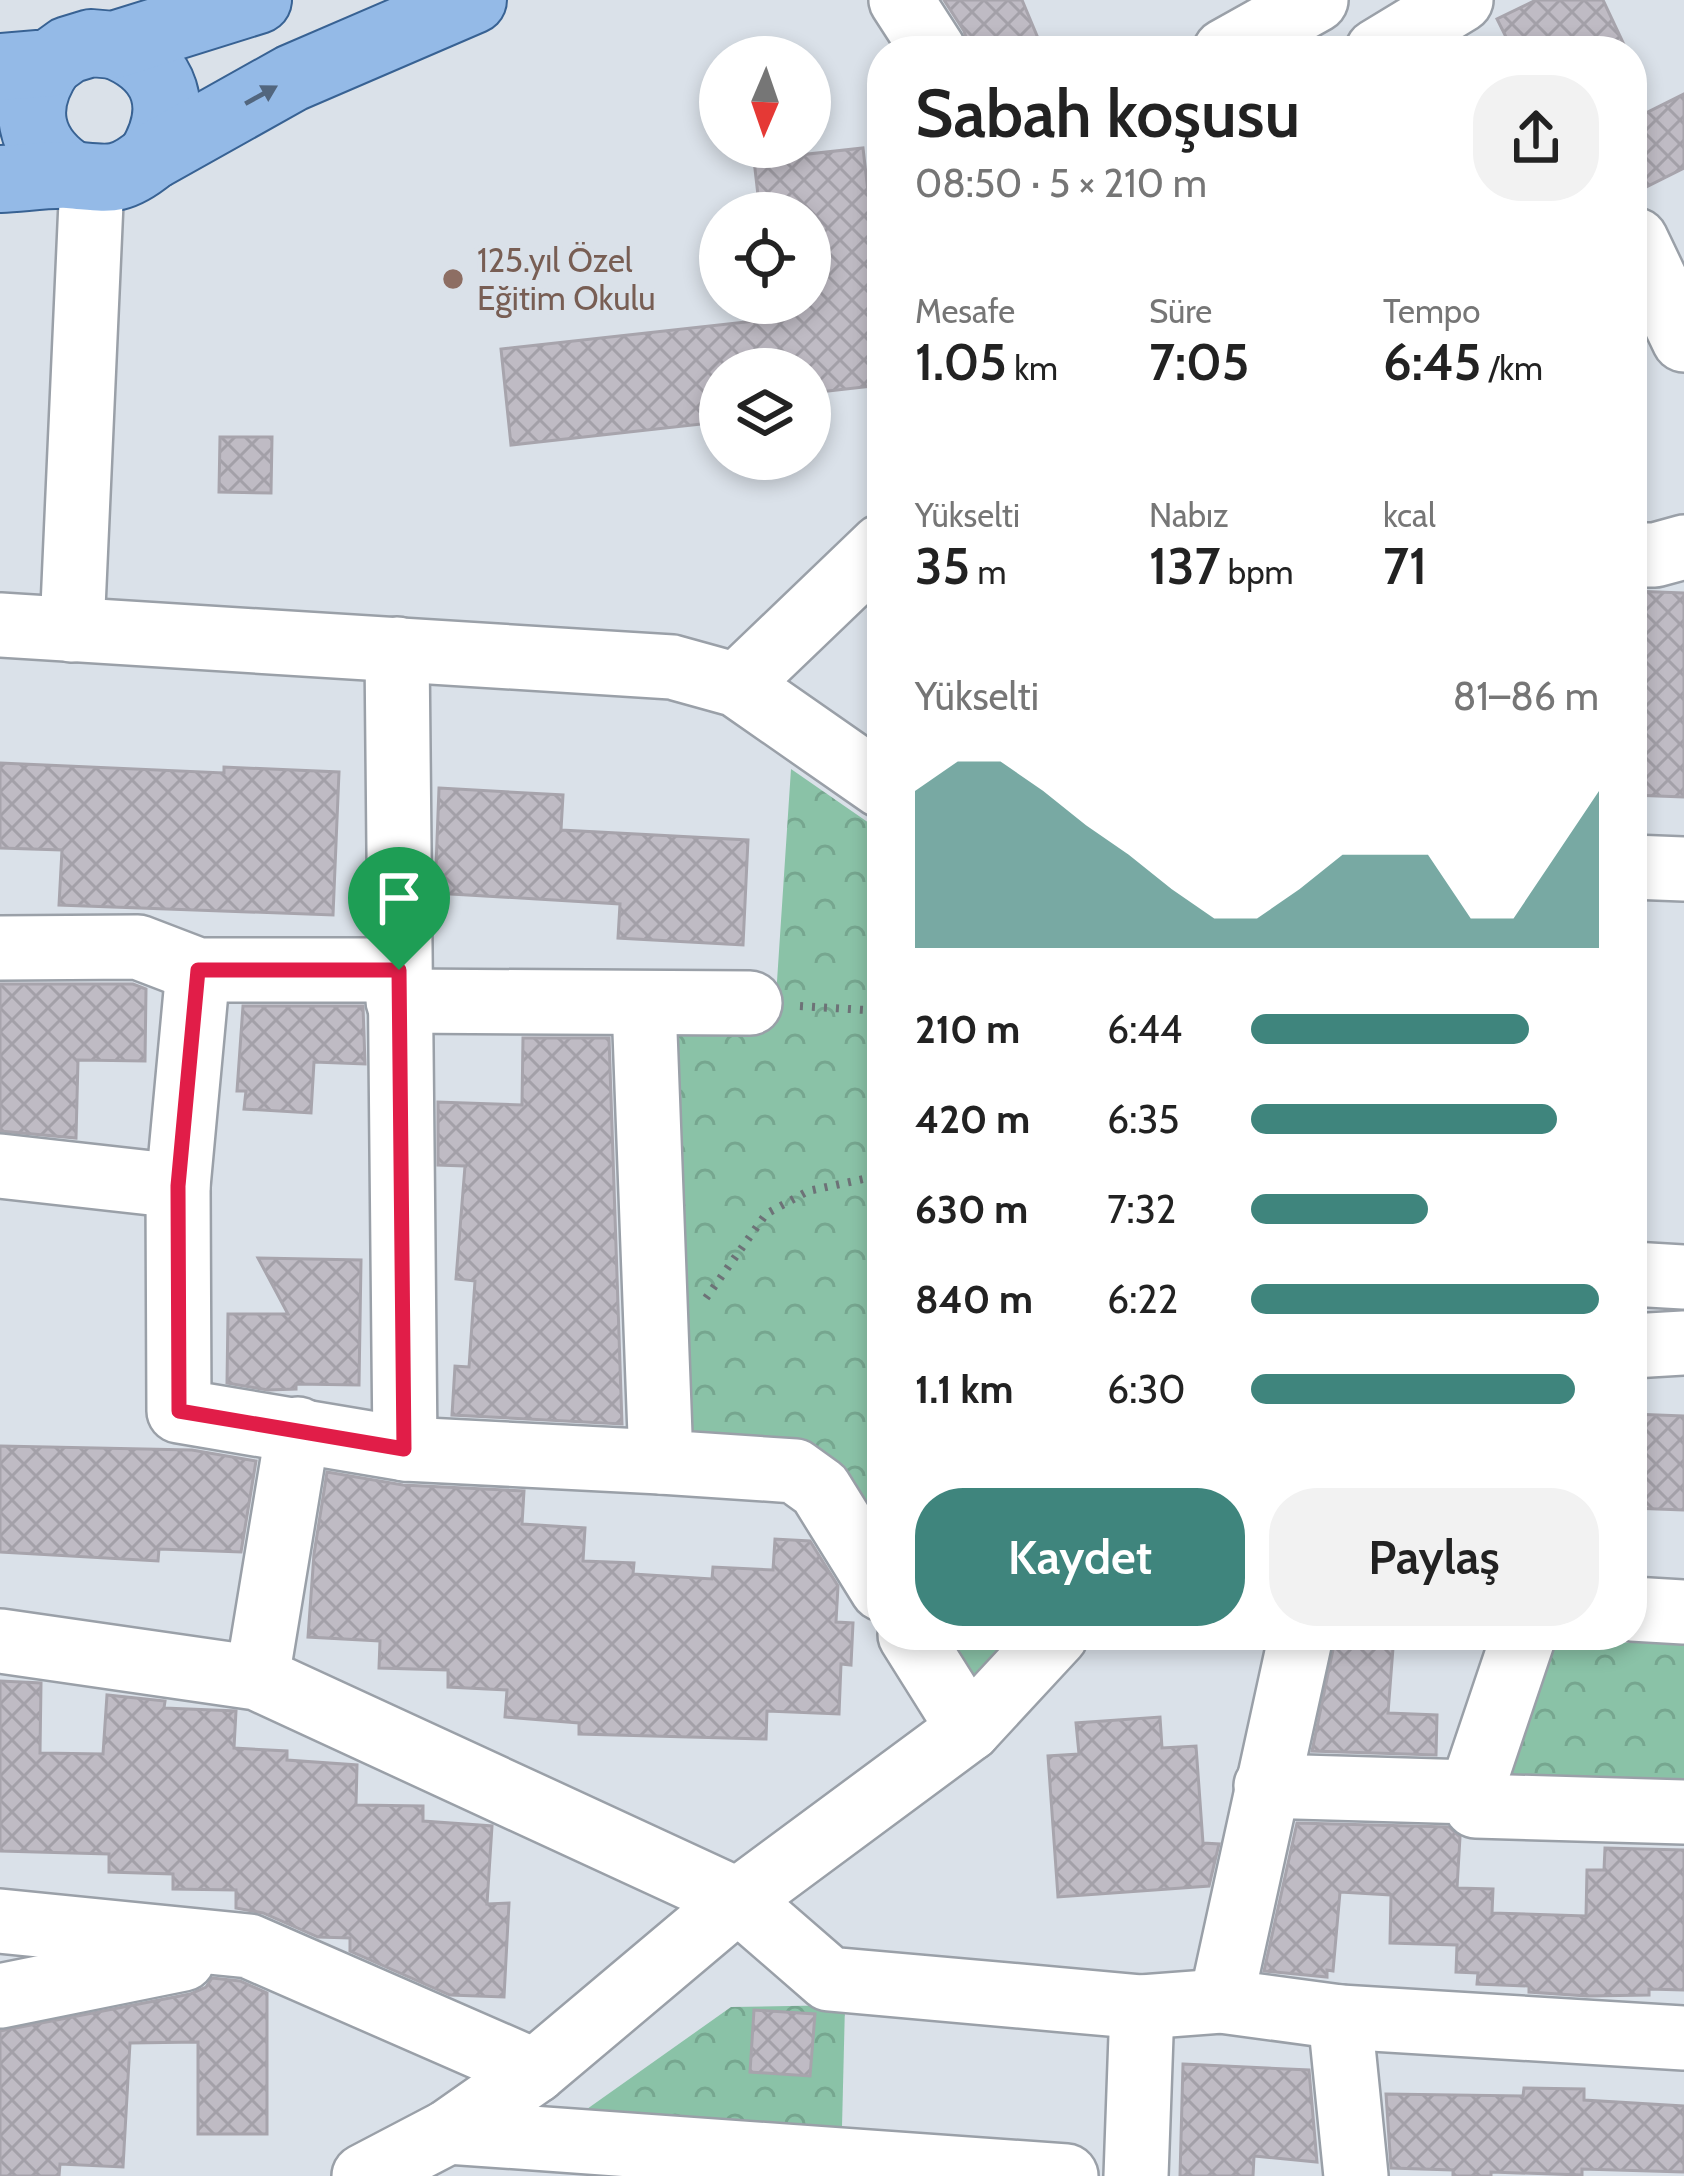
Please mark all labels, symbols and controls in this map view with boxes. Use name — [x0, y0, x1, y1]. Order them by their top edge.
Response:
north arrow — [699, 36, 831, 168]
map controls — [699, 36, 831, 480]
text: Sabah koşusu — [915, 73, 1300, 154]
button: share — [1473, 75, 1599, 201]
one-way arrow — [245, 85, 278, 106]
text: 08:50 · 5 × 210 m — [915, 159, 1207, 207]
button: locate — [699, 192, 831, 324]
place label: 125.yıl Özel Eğitim Okulu — [477, 240, 656, 318]
marker: 125.yıl Özel Eğitim Okulu — [440, 266, 466, 292]
text: Mesafe — [915, 291, 1015, 331]
text: Süre — [1149, 291, 1212, 331]
text: Tempo — [1383, 291, 1480, 331]
text: 1.05 — [915, 331, 1007, 393]
text: 7:05 — [1149, 331, 1249, 393]
text: 6:45 — [1383, 331, 1481, 393]
button: layers — [699, 348, 831, 480]
text: km — [1007, 348, 1058, 388]
text: /km — [1481, 348, 1543, 388]
text: Yükselti — [915, 495, 1020, 535]
text: Nabız — [1149, 495, 1229, 535]
text: kcal — [1383, 495, 1436, 535]
text: 35 — [915, 535, 970, 597]
text: 137 — [1149, 535, 1220, 597]
text: 71 — [1383, 535, 1427, 597]
text: m — [970, 552, 1006, 592]
text: bpm — [1220, 552, 1294, 592]
text: Yükselti — [915, 672, 1039, 720]
text: 81–86 m — [1453, 672, 1599, 720]
pin — [348, 847, 450, 970]
icon: arrive — [366, 865, 432, 931]
text: 210 m — [915, 1005, 1020, 1053]
text: 6:44 — [1107, 1005, 1182, 1053]
text: 420 m — [915, 1095, 1030, 1143]
text: 6:35 — [1107, 1095, 1179, 1143]
text: 630 m — [915, 1185, 1028, 1233]
text: 7:32 — [1107, 1185, 1176, 1233]
text: 840 m — [915, 1275, 1033, 1323]
text: 6:22 — [1107, 1275, 1178, 1323]
text: 1.1 km — [915, 1365, 1013, 1413]
text: 6:30 — [1107, 1365, 1186, 1413]
button: Kaydet — [915, 1488, 1245, 1626]
button: Paylaş — [1269, 1488, 1599, 1626]

